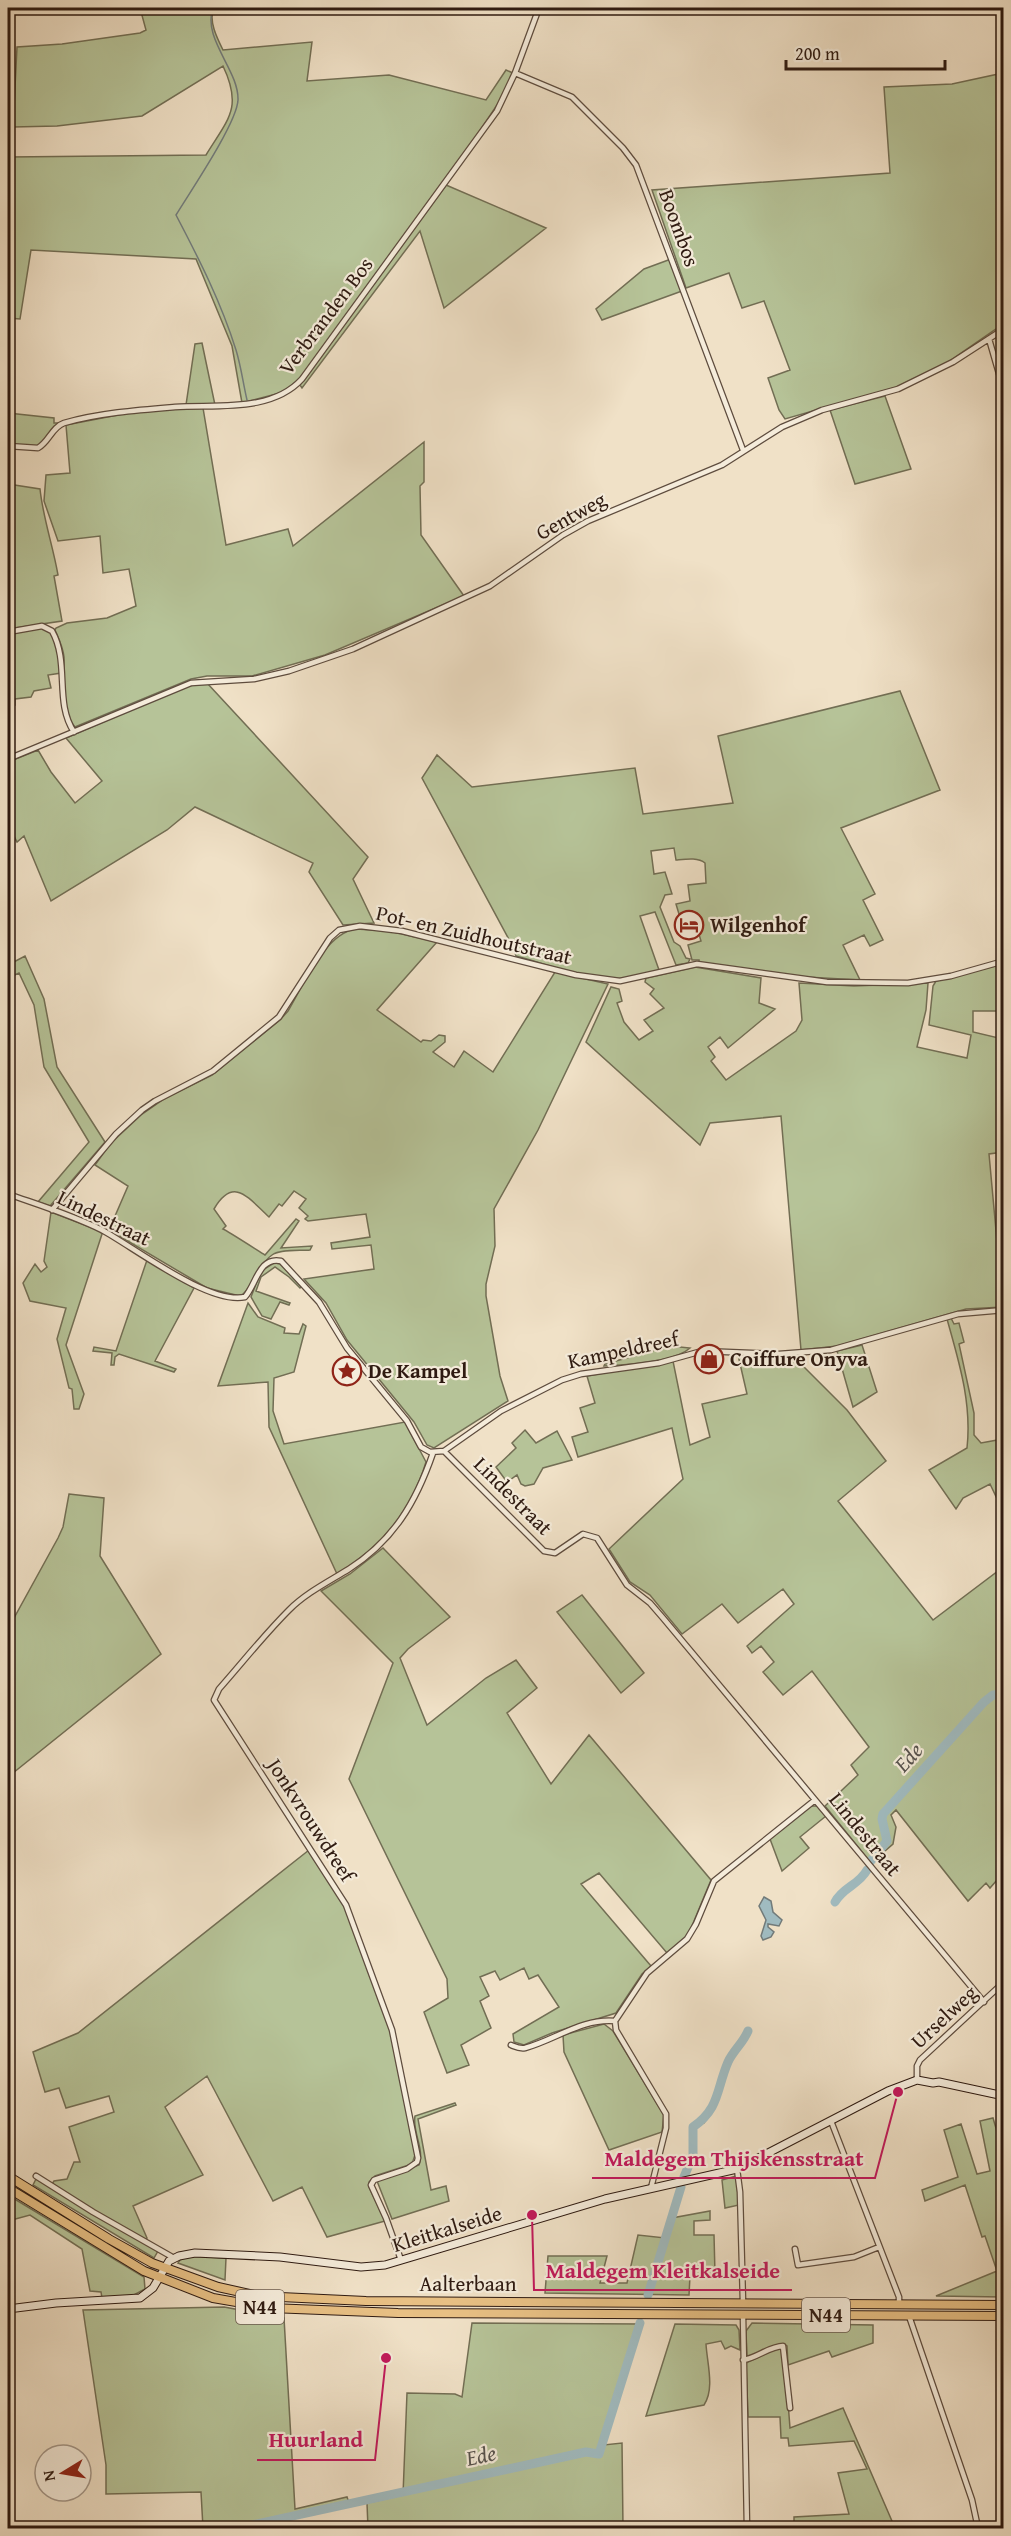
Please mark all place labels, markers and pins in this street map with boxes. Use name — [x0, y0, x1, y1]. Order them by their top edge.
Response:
hotel icon: Wilgenhof — [673, 909, 705, 941]
place label: Wilgenhof — [710, 909, 808, 940]
shop icon: Coiffure Onyva — [693, 1343, 725, 1375]
place label: Coiffure Onyva — [730, 1343, 868, 1374]
place icon: De Kampel — [331, 1355, 363, 1387]
place label: De Kampel — [368, 1355, 468, 1386]
callout: Maldegem Thijskensstraat — [592, 2138, 875, 2178]
callout: Maldegem Kleitkalseide — [534, 2250, 792, 2290]
callout: Huurland — [257, 2420, 375, 2460]

